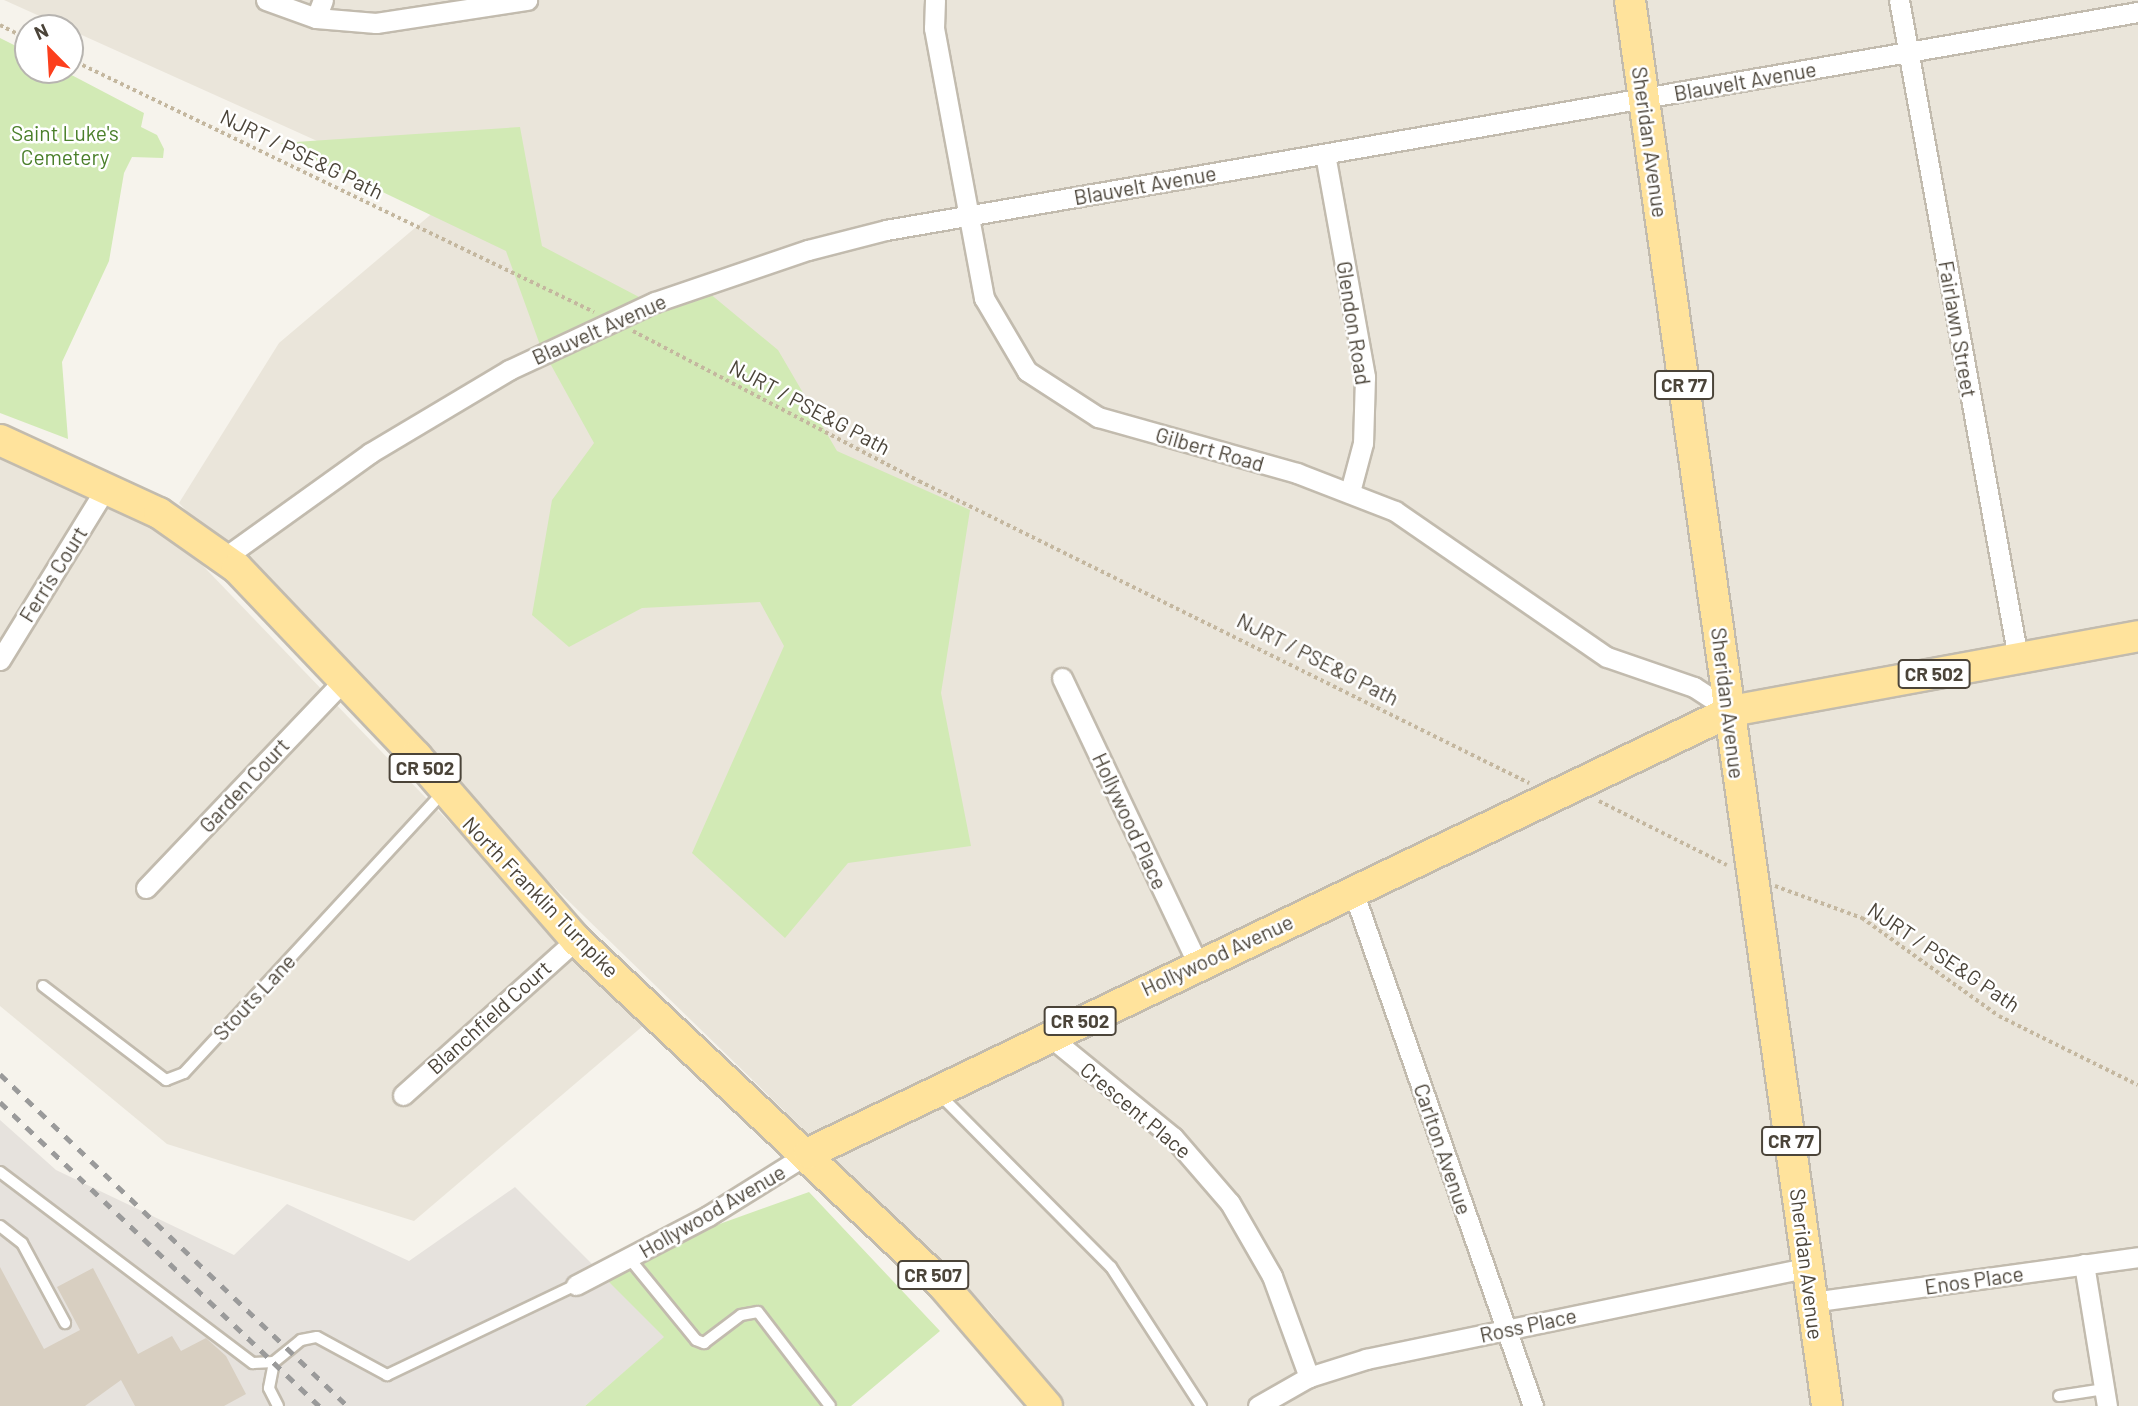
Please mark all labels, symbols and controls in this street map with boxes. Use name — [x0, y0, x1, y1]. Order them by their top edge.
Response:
north arrow — [14, 14, 84, 84]
text: N — [31, 18, 52, 44]
street label: Blauvelt Avenue — [1672, 56, 1818, 106]
street label: Sheridan Avenue — [1627, 65, 1673, 219]
street label: NJRT / PSE&G Path — [216, 104, 388, 204]
park label: Saint Luke's Cemetery — [11, 120, 119, 170]
street label: Blauvelt Avenue — [1072, 160, 1218, 210]
street label: Glendon Road — [1332, 259, 1376, 387]
street label: Fairlawn Street — [1934, 259, 1982, 399]
street label: Blauvelt Avenue — [528, 288, 670, 370]
street label: NJRT / PSE&G Path — [725, 354, 895, 460]
road number: CR 77 — [1652, 370, 1716, 400]
street label: Gilbert Road — [1153, 421, 1267, 477]
street label: Ferris Court — [14, 521, 92, 627]
street label: NJRT / PSE&G Path — [1233, 607, 1403, 711]
street label: Sheridan Avenue — [1706, 626, 1750, 780]
road number: CR 502 — [1897, 659, 1971, 690]
street label: Garden Court — [194, 732, 294, 838]
street label: Hollywood Place — [1087, 749, 1173, 893]
road number: CR 502 — [388, 752, 462, 783]
street label: North Franklin Turnpike — [458, 811, 624, 983]
street label: NJRT / PSE&G Path — [1863, 897, 2025, 1017]
street label: Hollywood Avenue — [1137, 909, 1297, 1001]
street label: Stouts Lane — [208, 948, 300, 1046]
street label: Blanchfield Court — [422, 955, 556, 1079]
road number: CR 502 — [1043, 1006, 1117, 1036]
street label: Crescent Place — [1076, 1056, 1196, 1164]
street label: Carlton Avenue — [1409, 1080, 1477, 1218]
road number: CR 77 — [1760, 1126, 1823, 1156]
street label: Hollywood Avenue — [634, 1159, 790, 1263]
street label: Sheridan Avenue — [1785, 1187, 1829, 1341]
road number: CR 507 — [896, 1260, 970, 1290]
street label: Enos Place — [1923, 1261, 2025, 1299]
street label: Ross Place — [1477, 1302, 1579, 1348]

